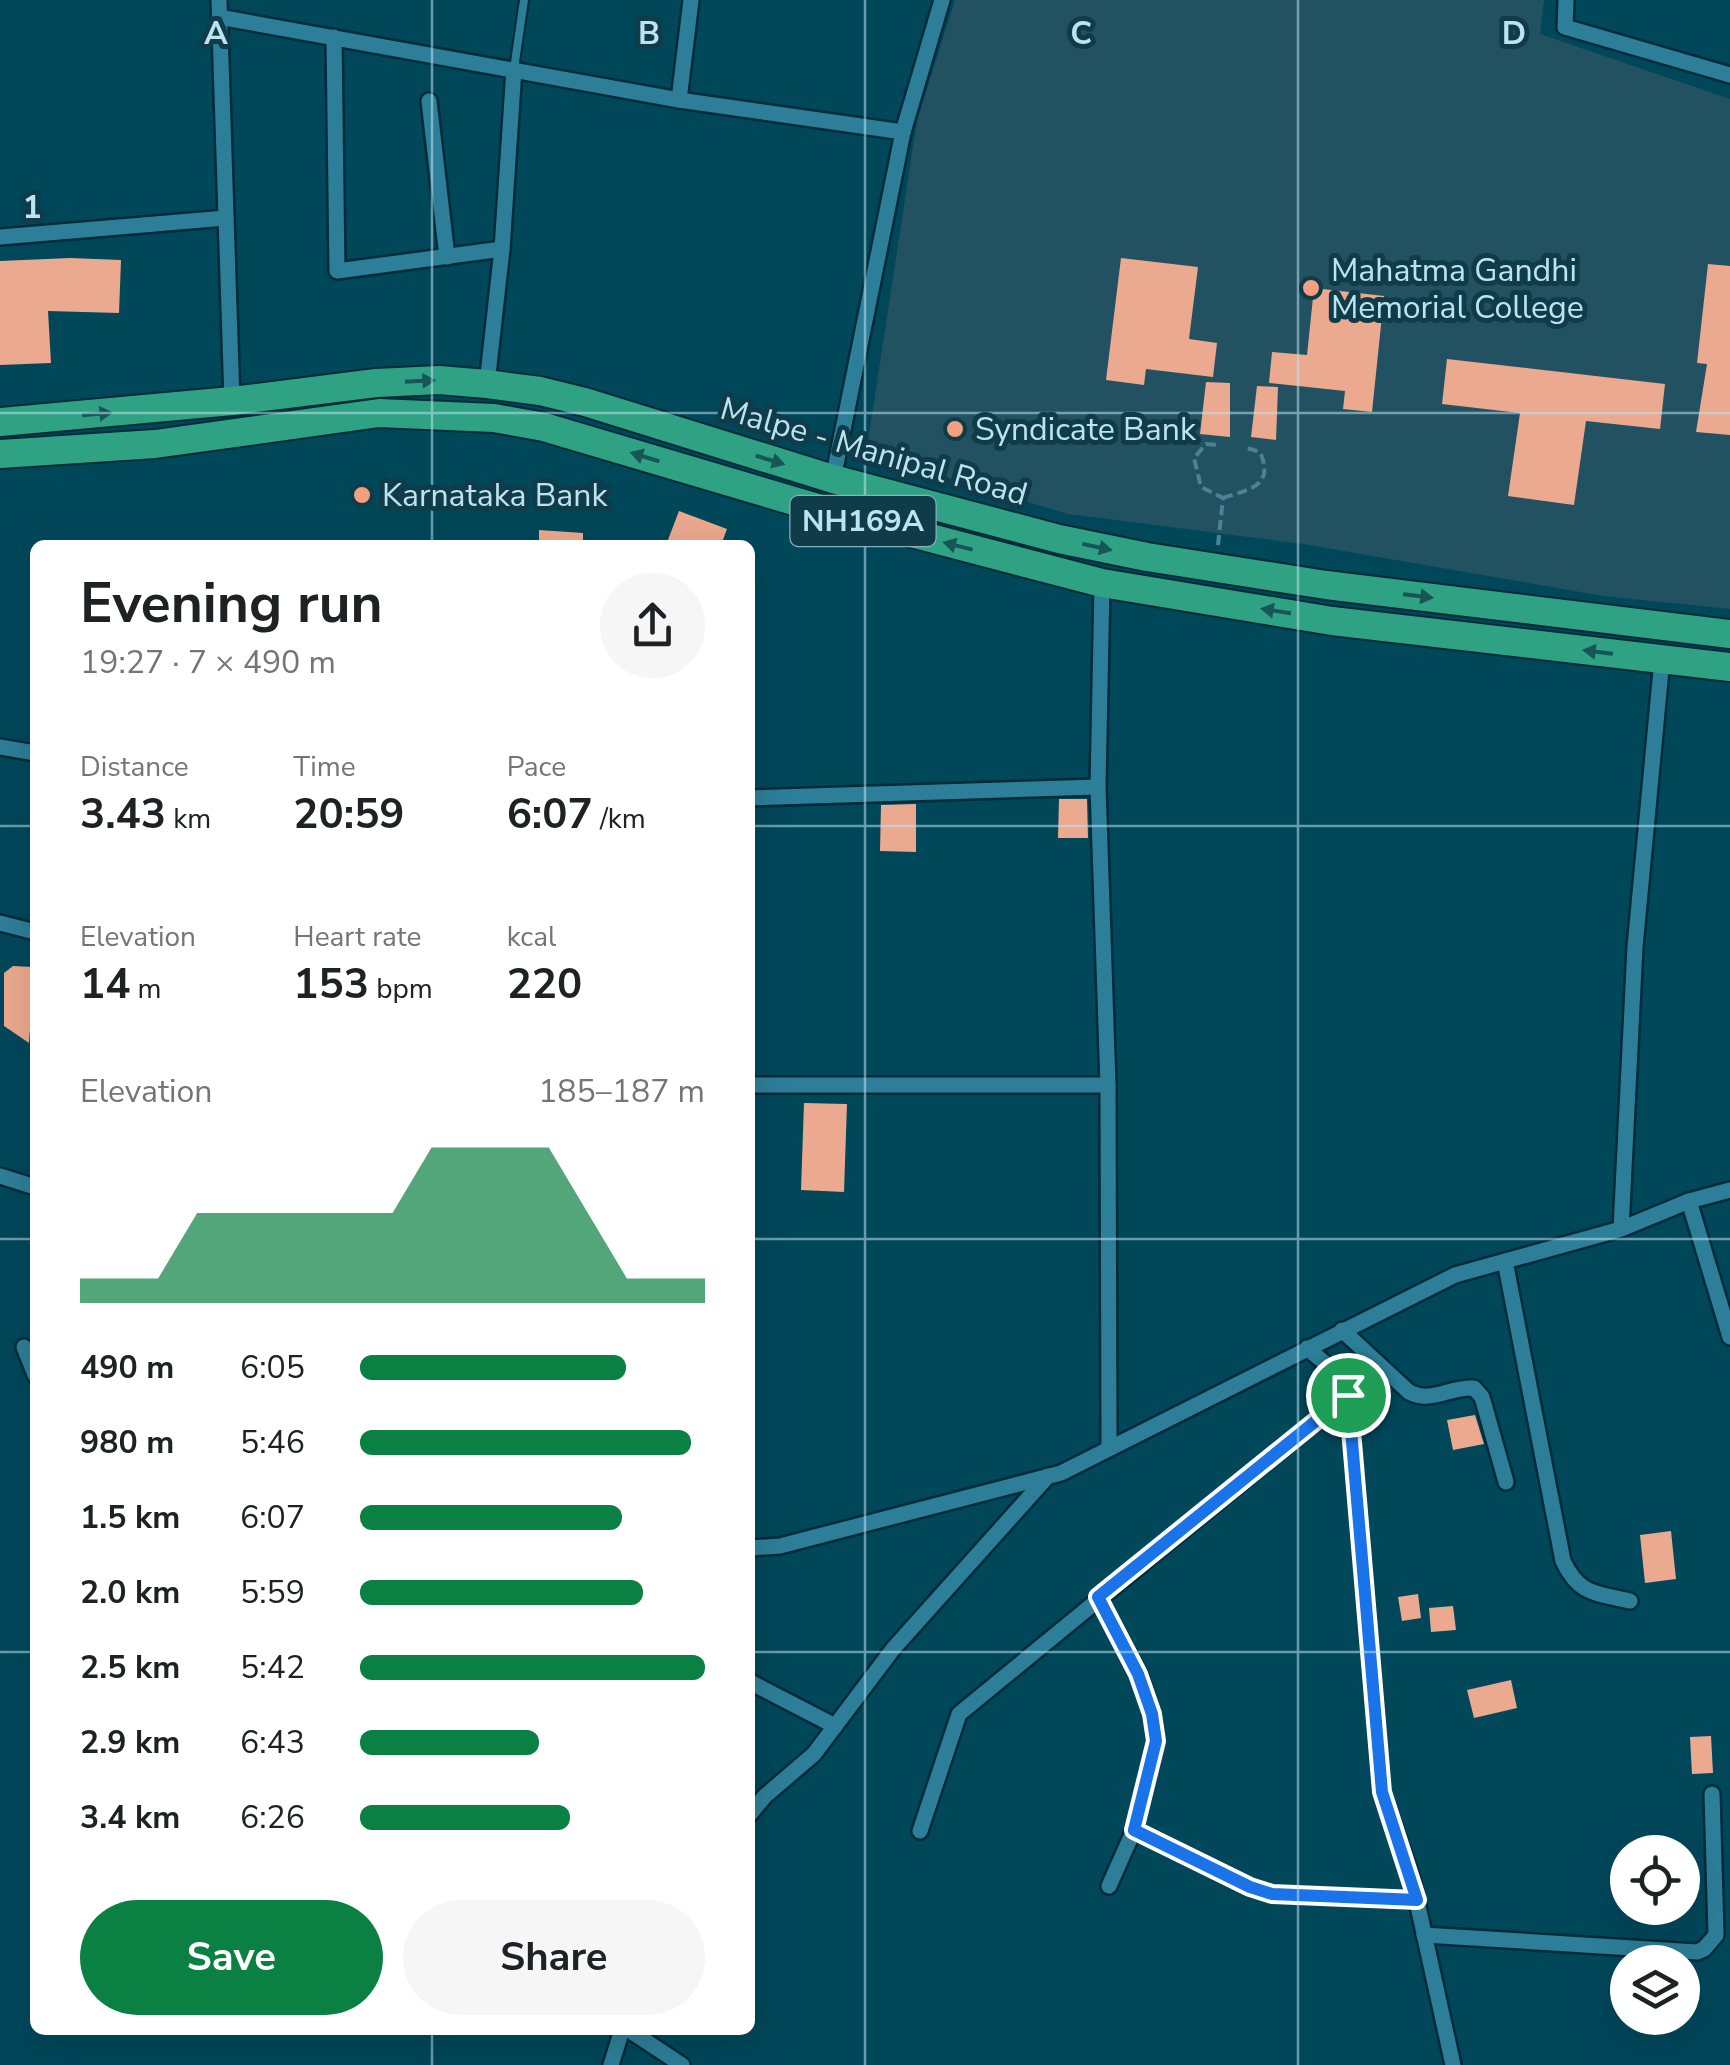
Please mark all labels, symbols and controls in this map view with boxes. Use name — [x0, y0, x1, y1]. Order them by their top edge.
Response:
text: A — [204, 12, 228, 55]
text: B — [638, 12, 660, 55]
text: C — [1070, 12, 1092, 55]
text: D — [1502, 12, 1526, 55]
text: 1 — [22, 186, 42, 229]
place label: Mahatma Gandhi Memorial College — [1331, 249, 1584, 329]
marker: Mahatma Gandhi Memorial College — [1300, 277, 1322, 299]
one-way arrow — [405, 373, 437, 389]
street label: Malpe - Manipal Road — [715, 387, 1032, 516]
one-way arrow — [82, 406, 114, 422]
place label: Syndicate Bank — [975, 408, 1197, 451]
marker: Syndicate Bank — [944, 418, 966, 440]
one-way arrow — [630, 449, 660, 464]
one-way arrow — [755, 453, 785, 468]
place label: Karnataka Bank — [382, 474, 609, 517]
marker: Karnataka Bank — [351, 484, 373, 506]
road number: NH169A — [790, 496, 936, 546]
one-way arrow — [942, 538, 973, 554]
one-way arrow — [1082, 539, 1113, 555]
text: Evening run — [80, 566, 383, 641]
button: share — [600, 573, 705, 678]
one-way arrow — [1403, 589, 1434, 605]
one-way arrow — [1260, 603, 1291, 619]
text: 19:27 · 7 × 490 m — [80, 641, 336, 684]
one-way arrow — [1582, 644, 1614, 660]
text: Distance — [80, 748, 189, 786]
text: Time — [293, 748, 356, 786]
text: Pace — [507, 748, 566, 786]
text: 3.43 — [80, 786, 166, 843]
text: 20:59 — [293, 786, 405, 843]
text: 6:07 — [507, 786, 593, 843]
text: km — [166, 800, 211, 838]
text: /km — [593, 800, 646, 838]
text: Elevation — [80, 918, 196, 956]
text: Heart rate — [293, 918, 421, 956]
text: kcal — [507, 918, 556, 956]
text: 14 — [80, 956, 130, 1013]
text: 153 — [293, 956, 369, 1013]
text: 220 — [507, 956, 582, 1013]
text: m — [130, 970, 162, 1008]
text: bpm — [369, 970, 433, 1008]
text: Elevation — [80, 1070, 213, 1113]
text: 185–187 m — [538, 1070, 705, 1113]
text: 490 m — [80, 1346, 174, 1389]
text: 6:05 — [240, 1346, 305, 1389]
pin — [1306, 1353, 1391, 1438]
icon: arrive — [1321, 1368, 1376, 1423]
text: 980 m — [80, 1421, 174, 1464]
text: 5:46 — [240, 1421, 305, 1464]
text: 1.5 km — [80, 1496, 180, 1539]
text: 6:07 — [240, 1496, 305, 1539]
text: 2.0 km — [80, 1571, 180, 1614]
text: 5:59 — [240, 1571, 305, 1614]
text: 2.5 km — [80, 1646, 180, 1689]
text: 5:42 — [240, 1646, 305, 1689]
text: 2.9 km — [80, 1721, 180, 1764]
text: 6:43 — [240, 1721, 305, 1764]
text: 3.4 km — [80, 1796, 180, 1839]
text: 6:26 — [240, 1796, 305, 1839]
map controls — [1610, 1835, 1700, 2035]
button: locate — [1610, 1835, 1700, 1925]
button: Save — [80, 1900, 383, 2015]
button: Share — [403, 1900, 705, 2015]
button: layers — [1610, 1945, 1700, 2035]

